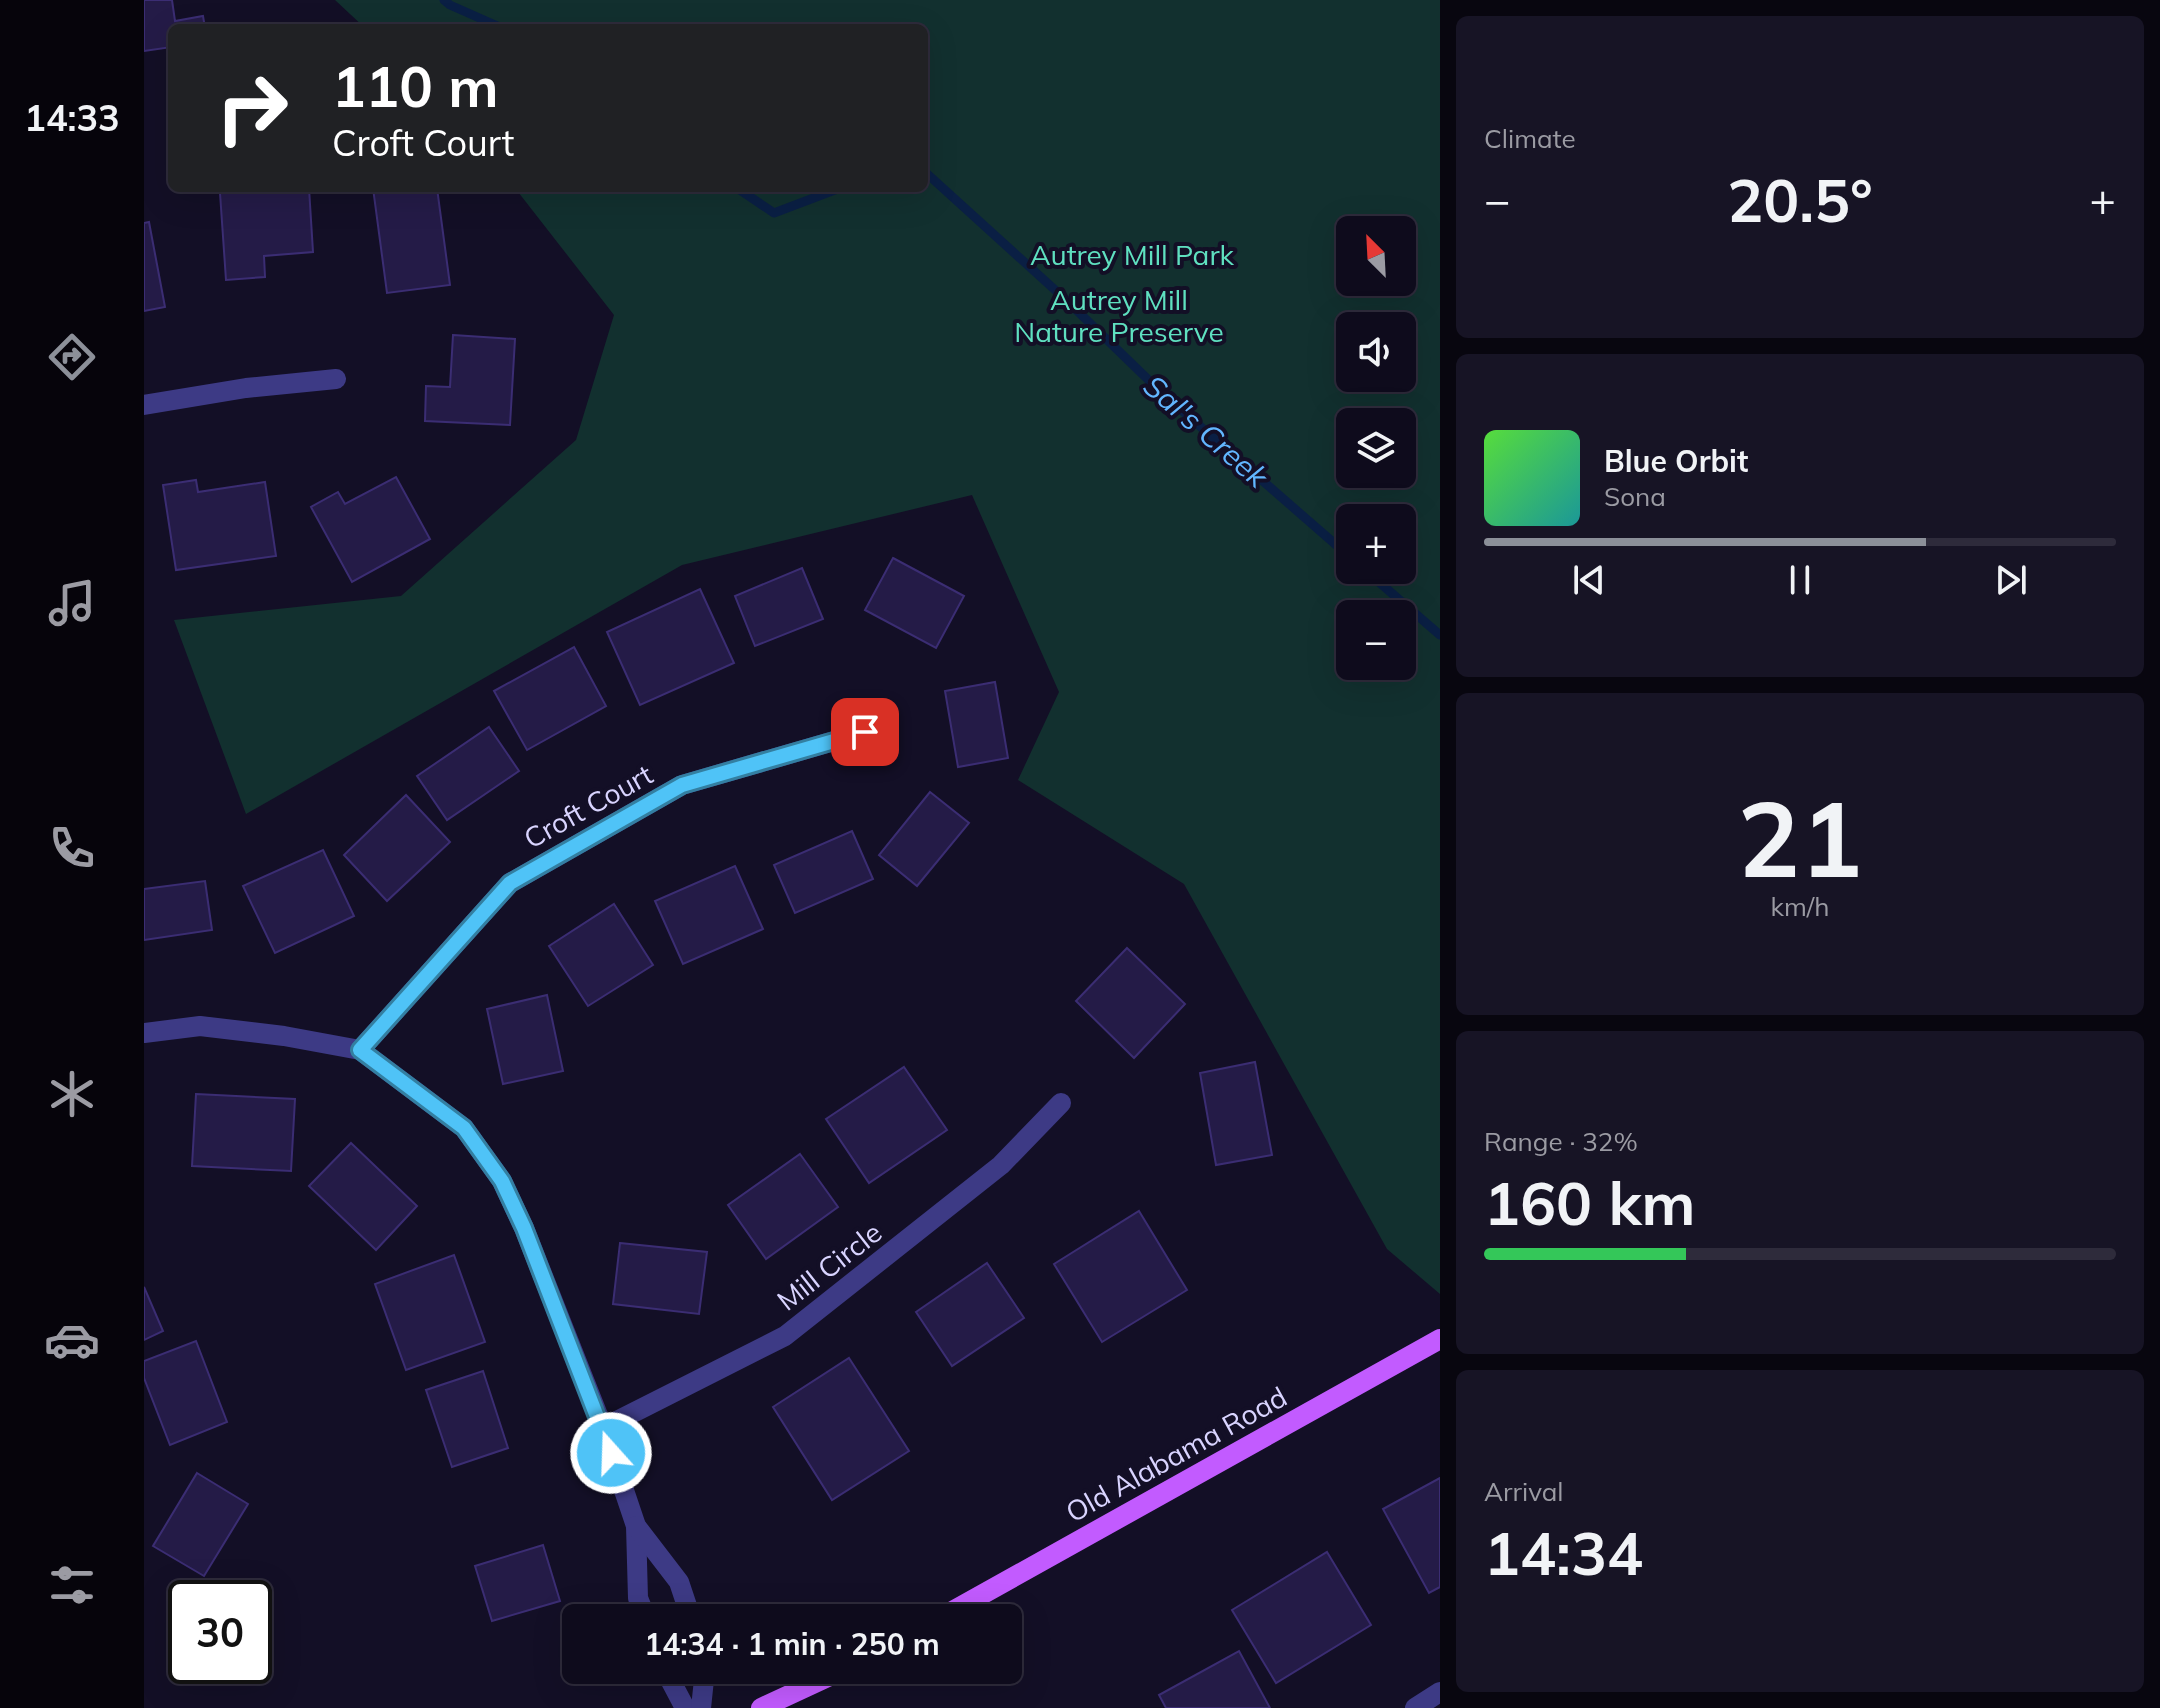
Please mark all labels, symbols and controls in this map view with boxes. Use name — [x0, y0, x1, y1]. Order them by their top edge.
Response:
text: 110 m — [332, 51, 499, 121]
icon: right — [200, 56, 304, 160]
text: 14:33 — [24, 95, 120, 140]
text: Croft Court — [332, 120, 514, 165]
text: Climate — [1484, 122, 1576, 155]
text: 20.5° — [1727, 162, 1873, 237]
text: − — [1484, 172, 1510, 227]
text: + — [2090, 172, 2116, 227]
north arrow — [1336, 216, 1416, 296]
map controls — [1336, 216, 1416, 680]
park label: Autrey Mill Park — [1030, 237, 1235, 272]
park label: Autrey Mill Nature Preserve — [1014, 282, 1224, 349]
button: sound — [1336, 312, 1416, 392]
icon: directions — [44, 329, 100, 385]
water label: Sal's Creek — [1136, 367, 1277, 496]
button: layers — [1336, 408, 1416, 488]
text: Blue Orbit — [1604, 442, 1748, 480]
text: Sona — [1604, 480, 1666, 513]
button: + — [1336, 504, 1416, 584]
icon: previous — [1567, 558, 1611, 602]
icon: pause — [1778, 558, 1822, 602]
icon: next — [1989, 558, 2033, 602]
icon: music — [44, 575, 100, 631]
button: − — [1336, 600, 1416, 680]
pin — [831, 698, 899, 766]
icon: arrive — [843, 710, 887, 754]
street label: Croft Court — [517, 756, 659, 856]
text: 21 — [1738, 772, 1862, 903]
icon: phone — [44, 820, 100, 876]
text: km/h — [1771, 890, 1829, 923]
icon: climate — [44, 1066, 100, 1122]
text: Range · 32% — [1484, 1125, 1638, 1158]
text: 160 km — [1484, 1165, 1696, 1240]
street label: Mill Circle — [770, 1214, 888, 1318]
icon: car — [44, 1312, 100, 1368]
street label: Old Alabama Road — [1059, 1379, 1293, 1529]
position arrow — [569, 1411, 653, 1495]
text: Arrival — [1484, 1475, 1564, 1508]
text: 14:34 — [1484, 1515, 1643, 1590]
icon: filters — [44, 1557, 100, 1613]
speed limit sign: 30 — [168, 1580, 272, 1684]
text: 14:34 · 1 min · 250 m — [644, 1625, 940, 1663]

